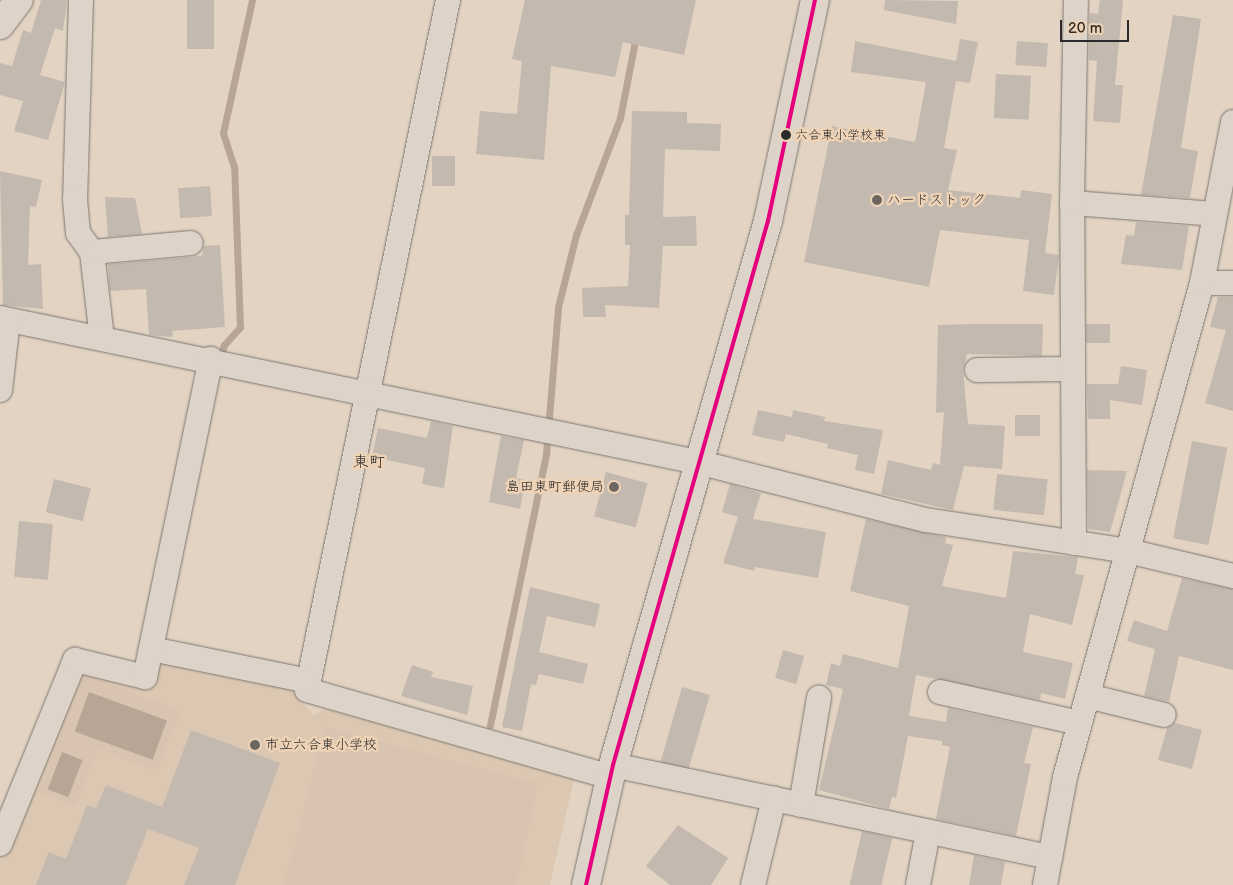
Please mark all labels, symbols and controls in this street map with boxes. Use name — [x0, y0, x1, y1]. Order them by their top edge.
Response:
scale bar — [1063, 10, 1132, 42]
text: 20 m — [1068, 19, 1102, 38]
place label: 六合東小学校東 — [795, 127, 886, 143]
marker: 六合東小学校東 — [781, 130, 791, 140]
place label: ハードストック — [887, 192, 985, 208]
marker: ハードストック — [871, 194, 883, 206]
district label: 東町 — [353, 453, 385, 473]
place label: 島田東町郵便局 — [506, 479, 604, 495]
marker: 島田東町郵便局 — [608, 481, 620, 493]
place label: 市立六合東小学校 — [265, 737, 377, 753]
marker: 市立六合東小学校 — [249, 739, 261, 751]

